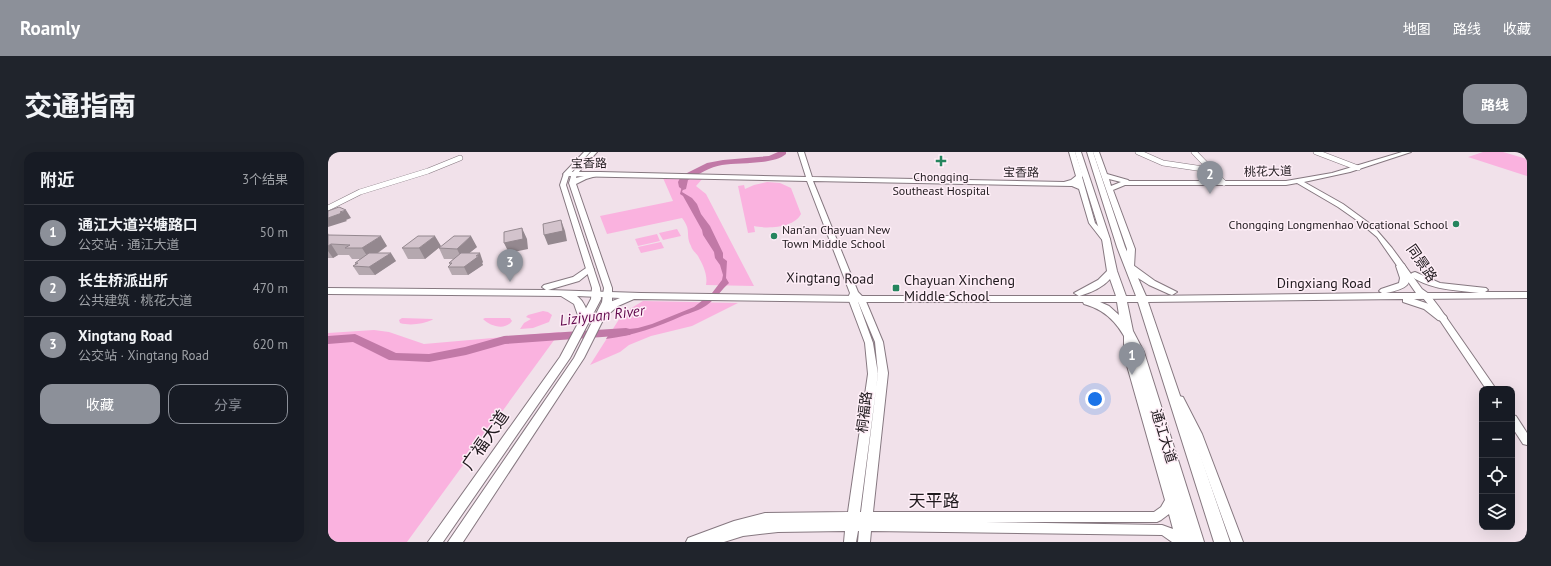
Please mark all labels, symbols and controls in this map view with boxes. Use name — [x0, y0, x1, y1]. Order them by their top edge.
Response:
text: Roamly — [20, 16, 80, 40]
text: 地图 — [1403, 20, 1431, 38]
text: 路线 — [1453, 20, 1481, 38]
text: 收藏 — [1503, 20, 1531, 38]
button: 路线 — [1463, 84, 1527, 124]
text: 交通指南 — [24, 87, 136, 124]
street label: 宝香路 — [571, 155, 607, 171]
marker: Chongqing Southeast Hospital — [935, 155, 947, 167]
pin: 2 — [1197, 161, 1223, 194]
street label: 桃花大道 — [1244, 163, 1292, 179]
street label: 宝香路 — [1003, 164, 1039, 180]
text: 附近 — [40, 169, 74, 191]
place label: Chongqing Southeast Hospital — [892, 169, 990, 198]
text: 3个结果 — [242, 171, 288, 188]
text: 通江大道兴塘路口 — [78, 215, 198, 234]
place label: Chongqing Longmenhao Vocational School — [1229, 217, 1448, 232]
marker: Chongqing Longmenhao Vocational School — [1451, 219, 1461, 229]
place label: Nan'an Chayuan New Town Middle School — [782, 222, 890, 251]
text: 1 — [49, 224, 57, 241]
text: 50 m — [260, 224, 288, 241]
marker: Nan'an Chayuan New Town Middle School — [769, 231, 779, 241]
text: 公交站 · 通江大道 — [78, 236, 179, 253]
street label: 同景路 — [1403, 241, 1441, 285]
pin: 3 — [497, 249, 523, 282]
street label: Xingtang Road — [786, 268, 874, 288]
text: 长生桥派出所 — [78, 271, 168, 290]
place label: Chayuan Xincheng Middle School — [904, 271, 1015, 305]
street label: Dingxiang Road — [1277, 274, 1371, 292]
text: 2 — [49, 280, 57, 297]
text: 470 m — [253, 280, 288, 297]
marker: Chayuan Xincheng Middle School — [891, 283, 901, 293]
text: 公共建筑 · 桃花大道 — [78, 292, 192, 309]
water label: Liziyuan River — [558, 300, 647, 330]
text: Xingtang Road — [78, 326, 172, 345]
text: 3 — [49, 336, 57, 353]
text: 620 m — [253, 336, 288, 353]
pin: 1 — [1119, 342, 1145, 375]
text: 公交站 · Xingtang Road — [78, 347, 209, 364]
button: 收藏 — [40, 384, 160, 424]
button: 分享 — [168, 384, 288, 424]
map controls — [1479, 386, 1515, 530]
button: + — [1479, 386, 1515, 422]
your location — [1085, 389, 1105, 409]
street label: 桐福路 — [853, 390, 875, 434]
street label: 广福大道 — [456, 406, 514, 474]
street label: 通江大道 — [1147, 407, 1181, 465]
button: − — [1479, 422, 1515, 458]
button: locate — [1479, 458, 1515, 494]
street label: 天平路 — [909, 490, 960, 512]
button: layers — [1479, 494, 1515, 530]

